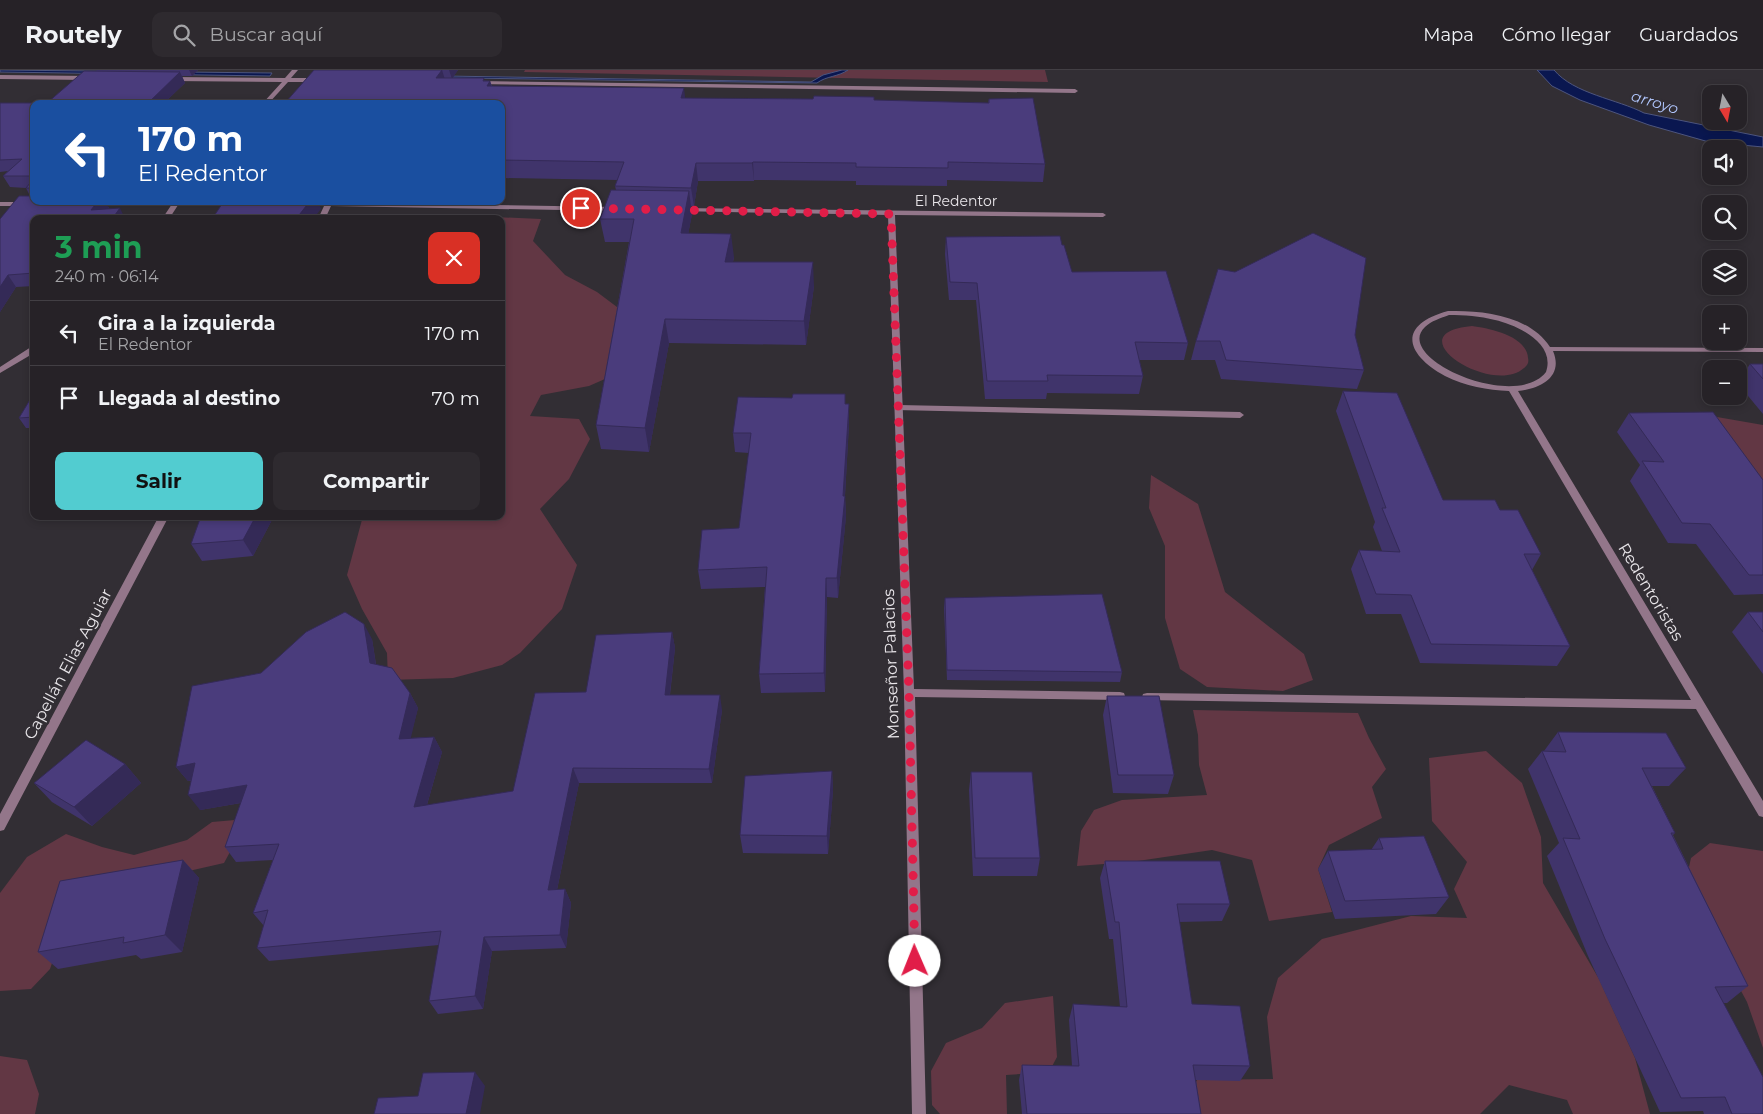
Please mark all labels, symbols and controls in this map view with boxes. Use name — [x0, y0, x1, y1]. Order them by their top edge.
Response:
search box — [152, 12, 502, 57]
text: Routely — [25, 20, 122, 49]
icon: search — [170, 21, 198, 49]
text: Buscar aquí — [210, 23, 322, 46]
text: Mapa — [1423, 24, 1474, 46]
text: Cómo llegar — [1502, 24, 1611, 46]
text: Guardados — [1639, 24, 1738, 46]
north arrow — [1702, 85, 1748, 130]
map controls — [1702, 85, 1747, 405]
water label: arroyo — [1629, 86, 1681, 118]
text: 170 m — [138, 117, 243, 160]
icon: left — [55, 120, 120, 185]
button: sound — [1702, 140, 1747, 185]
text: El Redentor — [138, 160, 268, 187]
pin — [560, 187, 602, 229]
street label: El Redentor — [915, 192, 998, 210]
icon: arrive — [567, 194, 595, 222]
button: search — [1702, 195, 1747, 240]
text: 3 min — [55, 229, 142, 266]
button: close — [428, 232, 480, 284]
button: layers — [1702, 250, 1747, 295]
text: 240 m · 06:14 — [55, 267, 159, 286]
button: + — [1702, 305, 1747, 350]
text: Gira a la izquierda — [98, 312, 276, 335]
icon: left — [55, 319, 83, 347]
text: 170 m — [425, 322, 480, 345]
text: El Redentor — [98, 335, 192, 354]
button: − — [1702, 360, 1747, 405]
icon: arrive — [55, 384, 83, 412]
text: Llegada al destino — [98, 387, 280, 410]
text: 70 m — [431, 387, 480, 410]
button: Salir — [55, 452, 263, 510]
button: Compartir — [273, 452, 480, 510]
street label: Redentoristas — [1614, 540, 1688, 644]
street label: Capellán Elias Aguiar — [20, 585, 116, 743]
street label: Monseñor Palacios — [879, 588, 903, 740]
position arrow — [888, 934, 940, 986]

